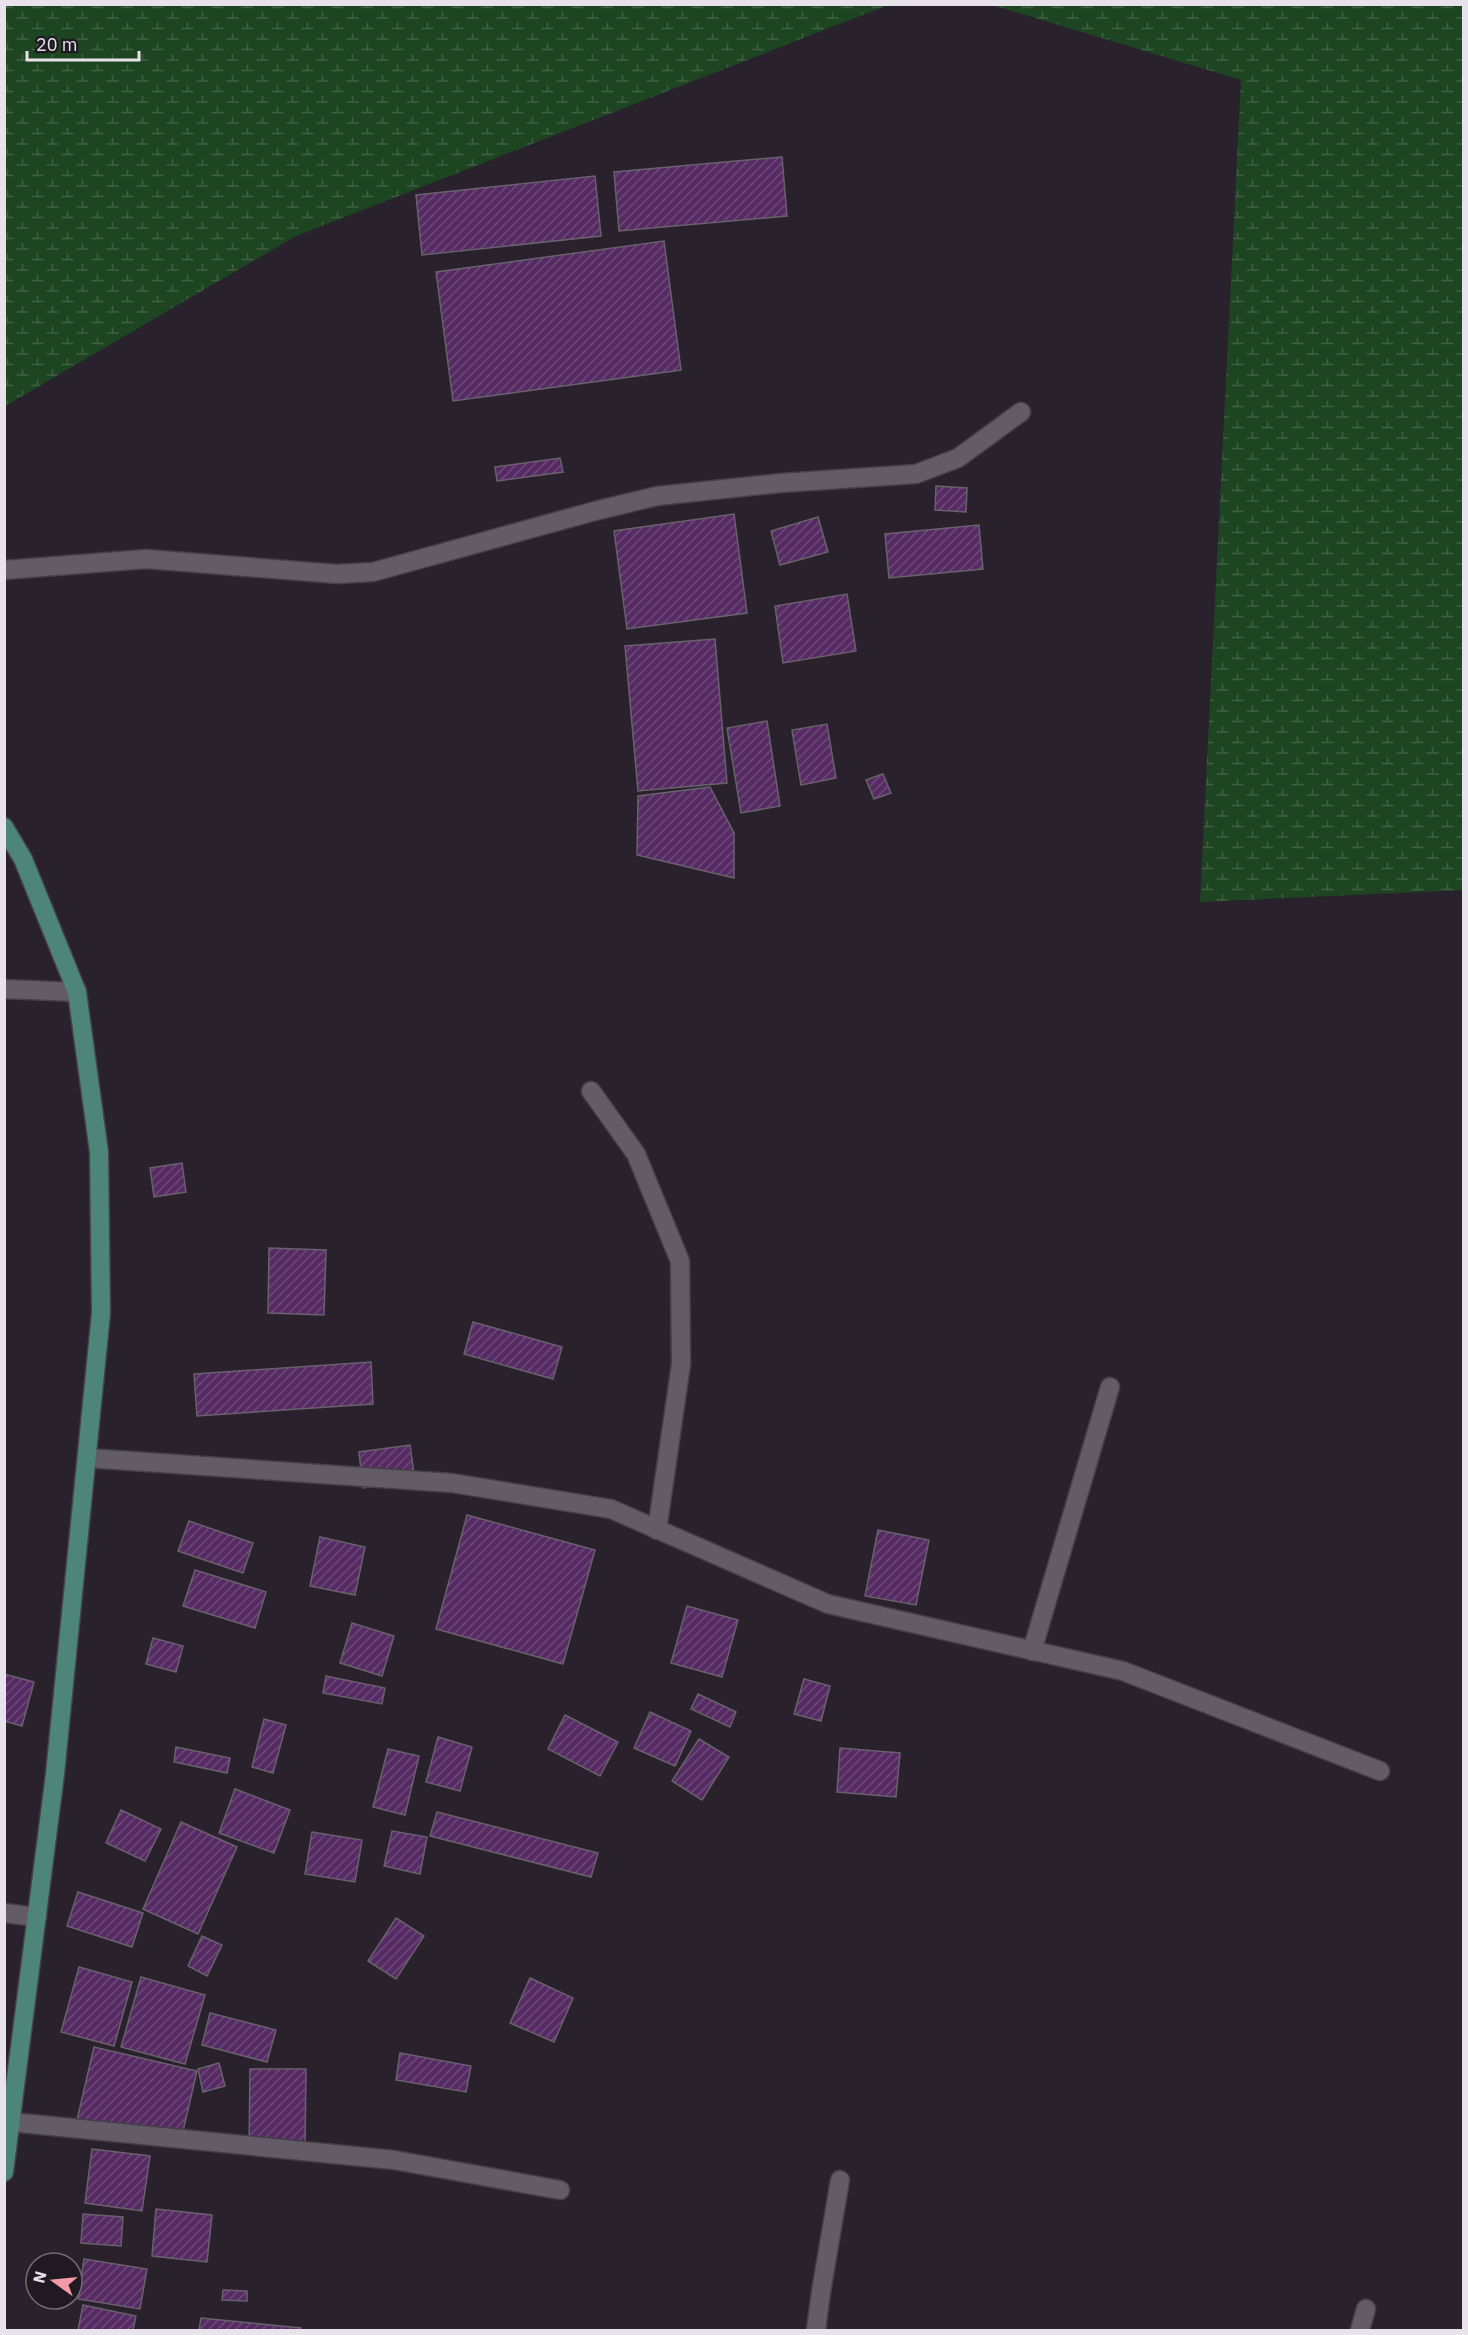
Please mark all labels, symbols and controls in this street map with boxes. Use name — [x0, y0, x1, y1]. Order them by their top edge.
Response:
scale bar — [27, 24, 140, 62]
text: 20 m — [36, 33, 78, 56]
north arrow — [24, 2251, 84, 2311]
text: N — [28, 2269, 51, 2285]

